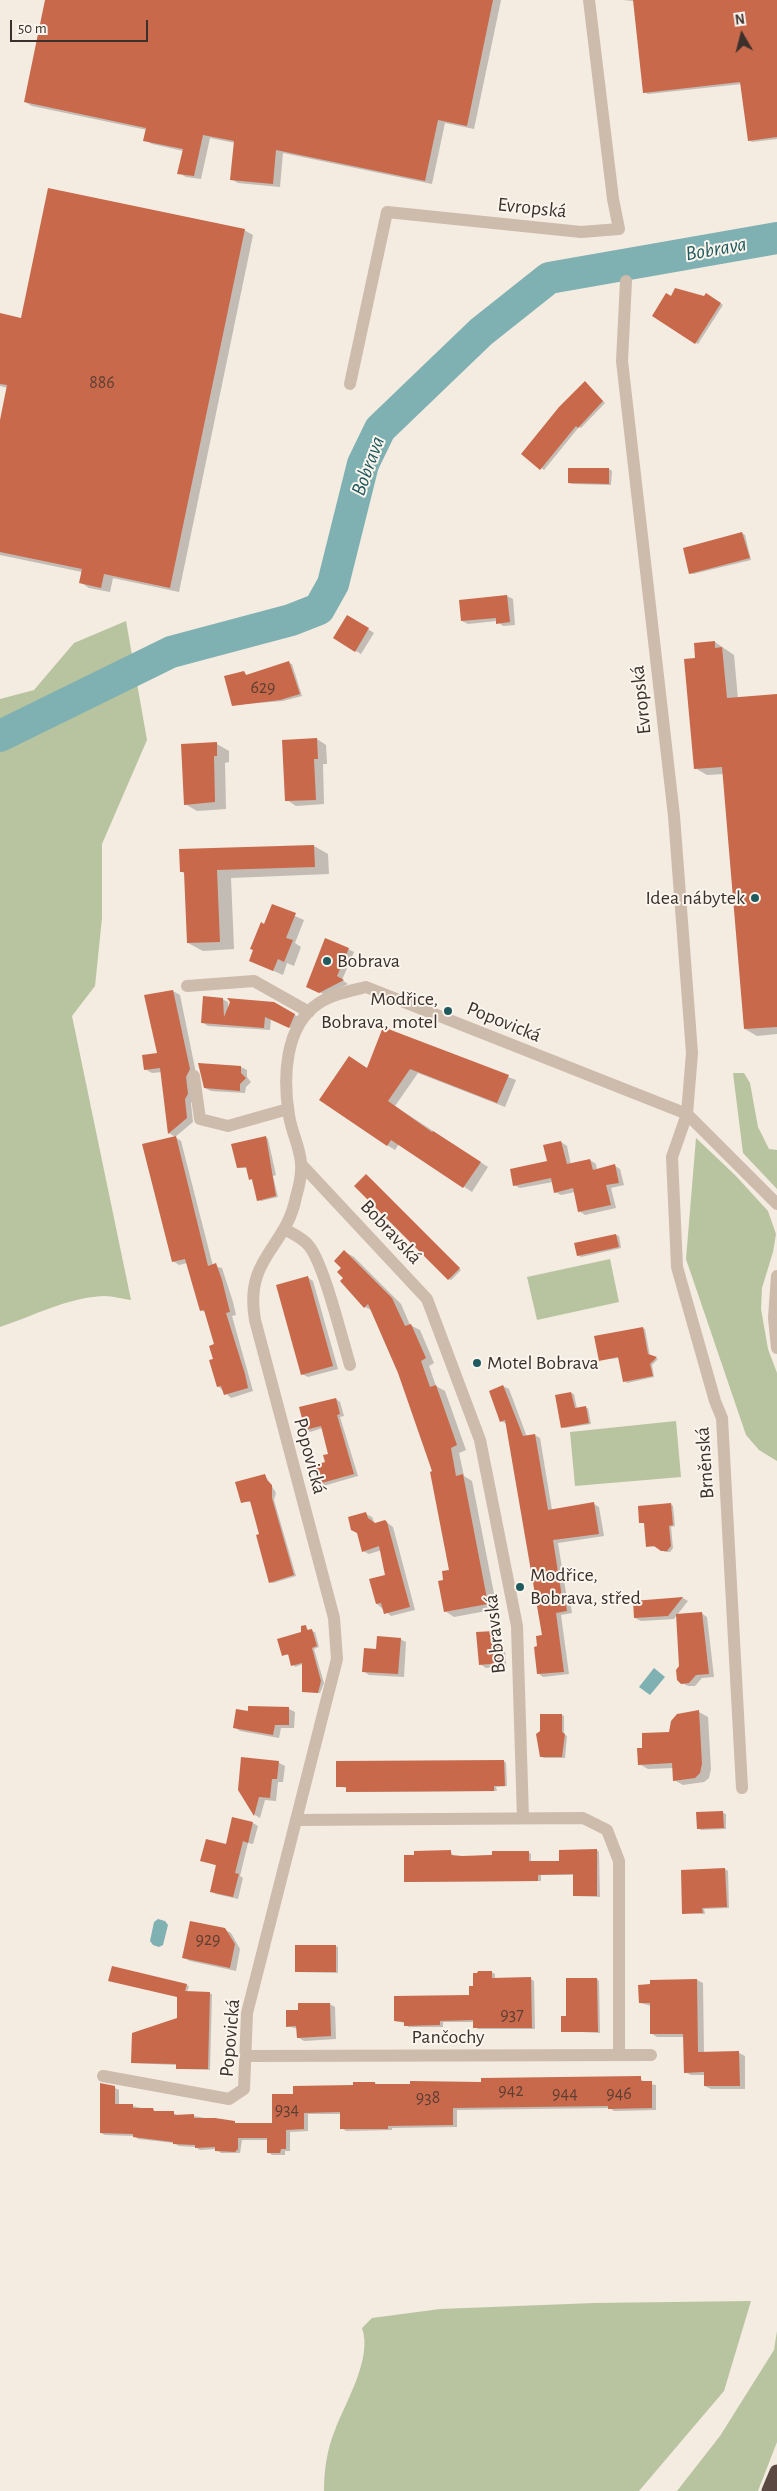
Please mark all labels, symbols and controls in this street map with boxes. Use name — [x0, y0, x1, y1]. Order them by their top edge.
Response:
scale bar — [12, 10, 150, 42]
north arrow — [717, 10, 767, 60]
text: N — [734, 13, 746, 28]
text: 50 m — [18, 21, 47, 36]
street label: Evropská — [496, 192, 568, 224]
water label: Bobrava — [684, 231, 748, 267]
house number: 886 — [89, 372, 115, 394]
water label: Bobrava — [346, 433, 390, 499]
street label: Evropská — [625, 664, 657, 736]
house number: 629 — [250, 677, 276, 699]
place label: Idea nábytek — [645, 886, 745, 910]
marker: Idea nábytek — [749, 892, 761, 904]
place label: Bobrava — [337, 949, 400, 973]
marker: Bobrava — [321, 955, 333, 967]
place label: Modřice, Bobrava, motel — [321, 987, 438, 1034]
street label: Popovická — [463, 996, 545, 1048]
marker: Modřice, Bobrava, motel — [442, 1005, 454, 1017]
street label: Bobravská — [355, 1195, 427, 1269]
place label: Motel Bobrava — [487, 1351, 599, 1375]
marker: Motel Bobrava — [471, 1357, 483, 1369]
street label: Popovická — [288, 1415, 332, 1497]
street label: Brněnská — [691, 1426, 719, 1500]
place label: Modřice, Bobrava, střed — [530, 1563, 641, 1610]
marker: Modřice, Bobrava, střed — [514, 1581, 526, 1593]
street label: Bobravská — [479, 1593, 511, 1675]
house number: 929 — [195, 1929, 221, 1951]
street label: Popovická — [215, 1998, 245, 2078]
house number: 937 — [500, 2004, 524, 2026]
street label: Pančochy — [411, 2025, 485, 2049]
house number: 942 — [498, 2080, 524, 2102]
house number: 944 — [552, 2083, 578, 2105]
house number: 946 — [606, 2083, 632, 2105]
house number: 938 — [416, 2087, 440, 2109]
house number: 934 — [275, 2099, 299, 2121]

